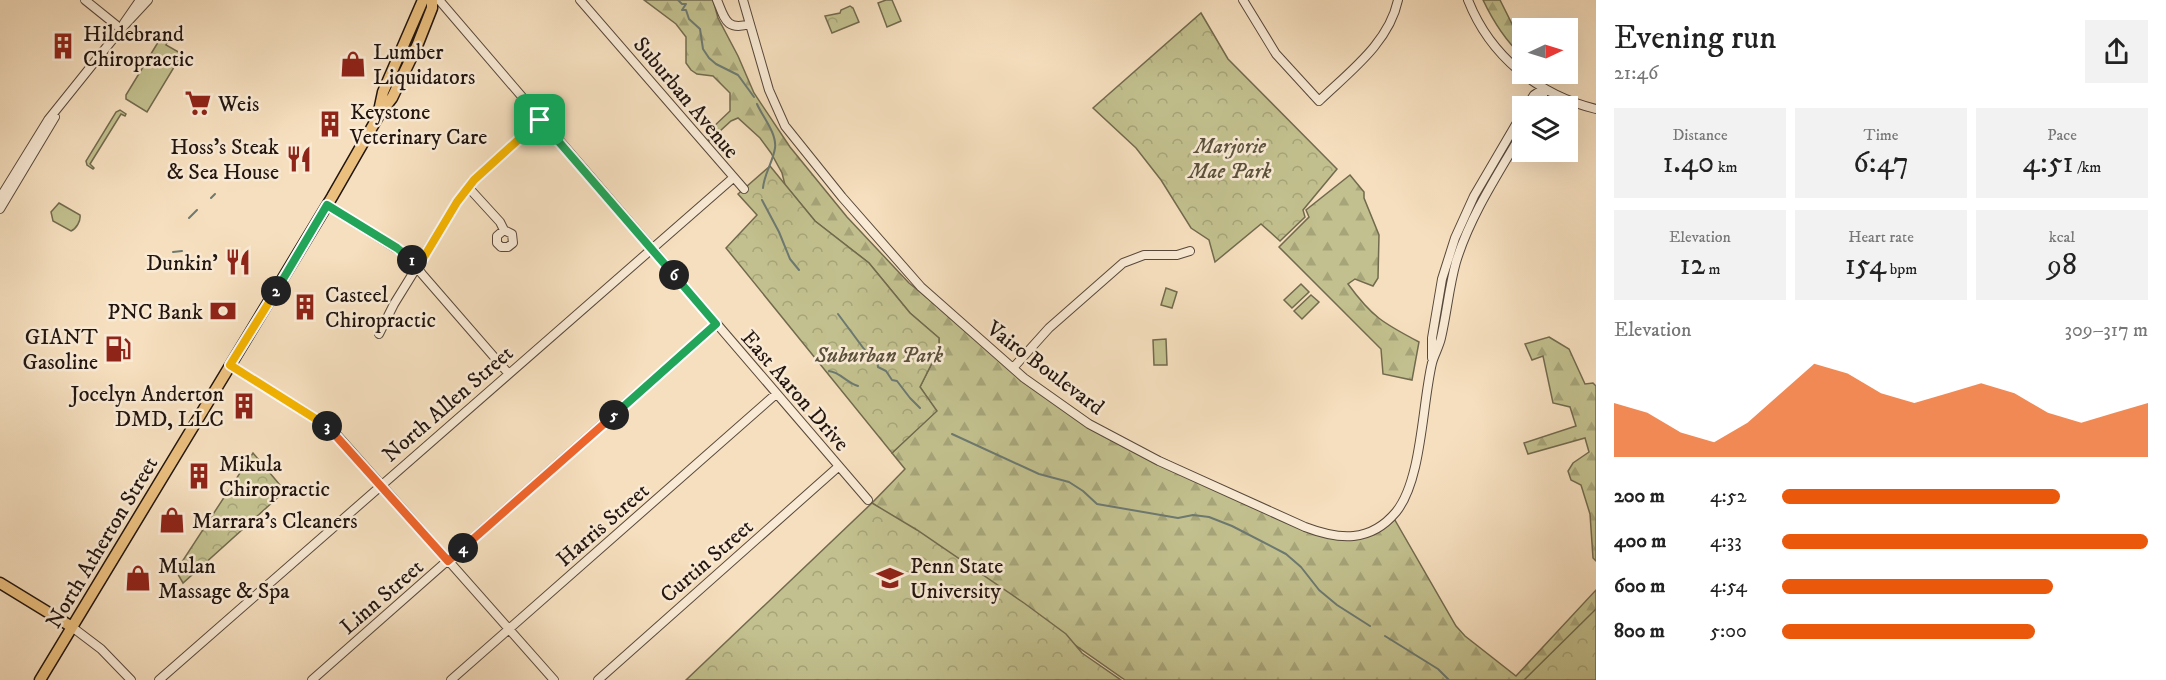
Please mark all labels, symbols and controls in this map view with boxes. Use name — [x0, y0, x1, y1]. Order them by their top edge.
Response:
north arrow — [1512, 18, 1578, 84]
map controls — [1512, 18, 1578, 162]
text: Evening run — [1614, 18, 1776, 59]
button: share — [2085, 20, 2148, 83]
place label: Hildebrand Chiropractic — [83, 21, 194, 73]
building icon: Hildebrand Chiropractic — [48, 31, 78, 61]
street label: Suburban Avenue — [627, 32, 745, 164]
place label: Lumber Liquidators — [373, 39, 475, 91]
shop icon: Lumber Liquidators — [338, 49, 368, 79]
text: 21:46 — [1614, 61, 1658, 86]
supermarket icon: Weis — [183, 88, 213, 118]
place label: Weis — [217, 91, 259, 118]
pin — [514, 94, 565, 145]
button: layers — [1512, 96, 1578, 162]
place label: Keystone Veterinary Care — [349, 99, 487, 151]
icon: arrive — [523, 103, 556, 136]
building icon: Keystone Veterinary Care — [315, 109, 345, 139]
text: Distance — [1672, 125, 1728, 145]
text: Time — [1864, 125, 1898, 145]
text: Pace — [2047, 125, 2077, 145]
park label: Marjorie Mae Park — [1186, 133, 1272, 185]
place label: Hoss's Steak & Sea House — [167, 134, 279, 186]
restaurant icon: Hoss's Steak & Sea House — [284, 144, 314, 174]
text: 1.40 — [1662, 145, 1714, 182]
text: 6:47 — [1853, 145, 1909, 182]
text: 4:51 — [2023, 145, 2074, 182]
text: km — [1714, 157, 1738, 177]
text: /km — [2074, 157, 2101, 177]
text: Elevation — [1669, 227, 1731, 247]
text: Heart rate — [1848, 227, 1914, 247]
text: kcal — [2049, 227, 2075, 247]
pin: 1 — [397, 245, 427, 275]
restaurant icon: Dunkin' — [223, 247, 253, 277]
text: 12 — [1679, 247, 1705, 284]
text: 154 — [1845, 247, 1886, 284]
text: 98 — [2047, 247, 2077, 284]
place label: Dunkin' — [146, 250, 218, 277]
text: 1 — [409, 250, 415, 270]
text: m — [1705, 259, 1721, 279]
text: bpm — [1886, 259, 1917, 279]
pin: 6 — [659, 260, 689, 290]
text: 6 — [670, 265, 678, 285]
pin: 2 — [261, 276, 291, 306]
text: 2 — [272, 281, 280, 301]
place label: Casteel Chiropractic — [325, 282, 436, 334]
building icon: Casteel Chiropractic — [290, 292, 320, 322]
bank icon: PNC Bank — [208, 296, 238, 326]
place label: PNC Bank — [107, 299, 203, 326]
street label: Vairo Boulevard — [980, 315, 1109, 421]
text: Elevation — [1614, 318, 1691, 343]
text: 309–317 m — [2065, 318, 2148, 343]
place label: GIANT Gasoline — [23, 324, 98, 376]
street label: East Aaron Drive — [735, 325, 855, 457]
fuel station icon: GIANT Gasoline — [103, 334, 133, 364]
street label: North Allen Street — [377, 340, 519, 468]
park label: Suburban Park — [814, 342, 944, 369]
place label: Jocelyn Anderton DMD, LLC — [68, 381, 224, 433]
building icon: Jocelyn Anderton DMD, LLC — [229, 391, 259, 421]
pin: 5 — [599, 400, 629, 430]
text: 5 — [610, 405, 618, 425]
pin: 3 — [312, 411, 342, 441]
text: 3 — [324, 416, 330, 436]
place label: Mikula Chiropractic — [219, 451, 330, 503]
street label: North Atherton Street — [40, 452, 164, 634]
building icon: Mikula Chiropractic — [184, 461, 214, 491]
street label: Harris Street — [551, 478, 655, 573]
text: 200 m — [1614, 484, 1665, 509]
text: 4:52 — [1710, 484, 1747, 509]
shop icon: Marrara's Cleaners — [157, 505, 187, 535]
place label: Marrara's Cleaners — [192, 508, 358, 535]
street label: Curtin Street — [655, 513, 759, 609]
text: 400 m — [1614, 529, 1666, 554]
text: 4:33 — [1710, 529, 1742, 554]
pin: 4 — [448, 533, 478, 563]
text: 4 — [458, 538, 468, 558]
place label: Mulan Massage & Spa — [158, 553, 290, 605]
place label: Penn State University — [910, 553, 1003, 605]
street label: Linn Street — [335, 554, 429, 641]
shop icon: Mulan Massage & Spa — [123, 563, 153, 593]
school or university icon: Penn State University — [875, 563, 905, 593]
text: 600 m — [1614, 574, 1665, 599]
text: 4:54 — [1710, 574, 1747, 599]
text: 800 m — [1614, 619, 1665, 644]
text: 5:00 — [1710, 619, 1747, 644]

